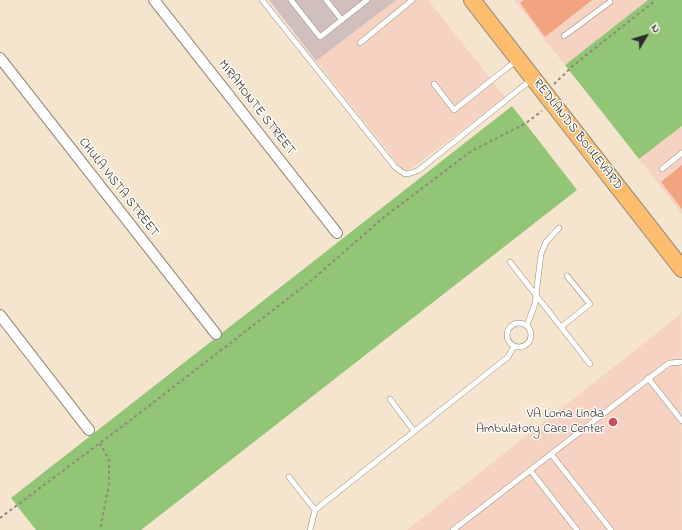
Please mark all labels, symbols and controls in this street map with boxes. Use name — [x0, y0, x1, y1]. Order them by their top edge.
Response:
north arrow — [626, 16, 666, 56]
text: N — [647, 21, 664, 36]
street label: MIRAMONTE STREET — [214, 57, 298, 159]
street label: REDLANDS BOULEVARD — [529, 76, 625, 194]
street label: CHULA VISTA STREET — [74, 135, 162, 241]
place label: VA Loma Linda Ambulatory Care Center — [476, 407, 604, 438]
marker: VA Loma Linda Ambulatory Care Center — [607, 416, 619, 428]

